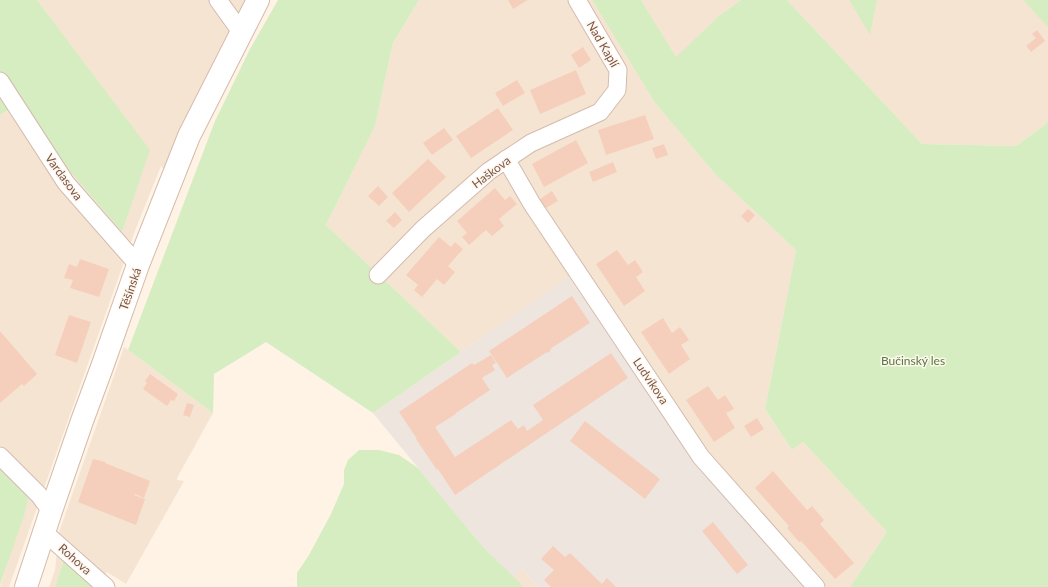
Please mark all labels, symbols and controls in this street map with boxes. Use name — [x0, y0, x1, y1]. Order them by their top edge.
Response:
street label: Nad Kaplí — [584, 18, 623, 71]
street label: Vardasova — [42, 151, 86, 203]
street label: Haškova — [469, 153, 513, 191]
street label: Těšínská — [116, 266, 144, 312]
park label: Bučinský les — [881, 353, 945, 368]
street label: Ludvíkova — [630, 355, 672, 407]
street label: Rohova — [55, 540, 95, 578]

